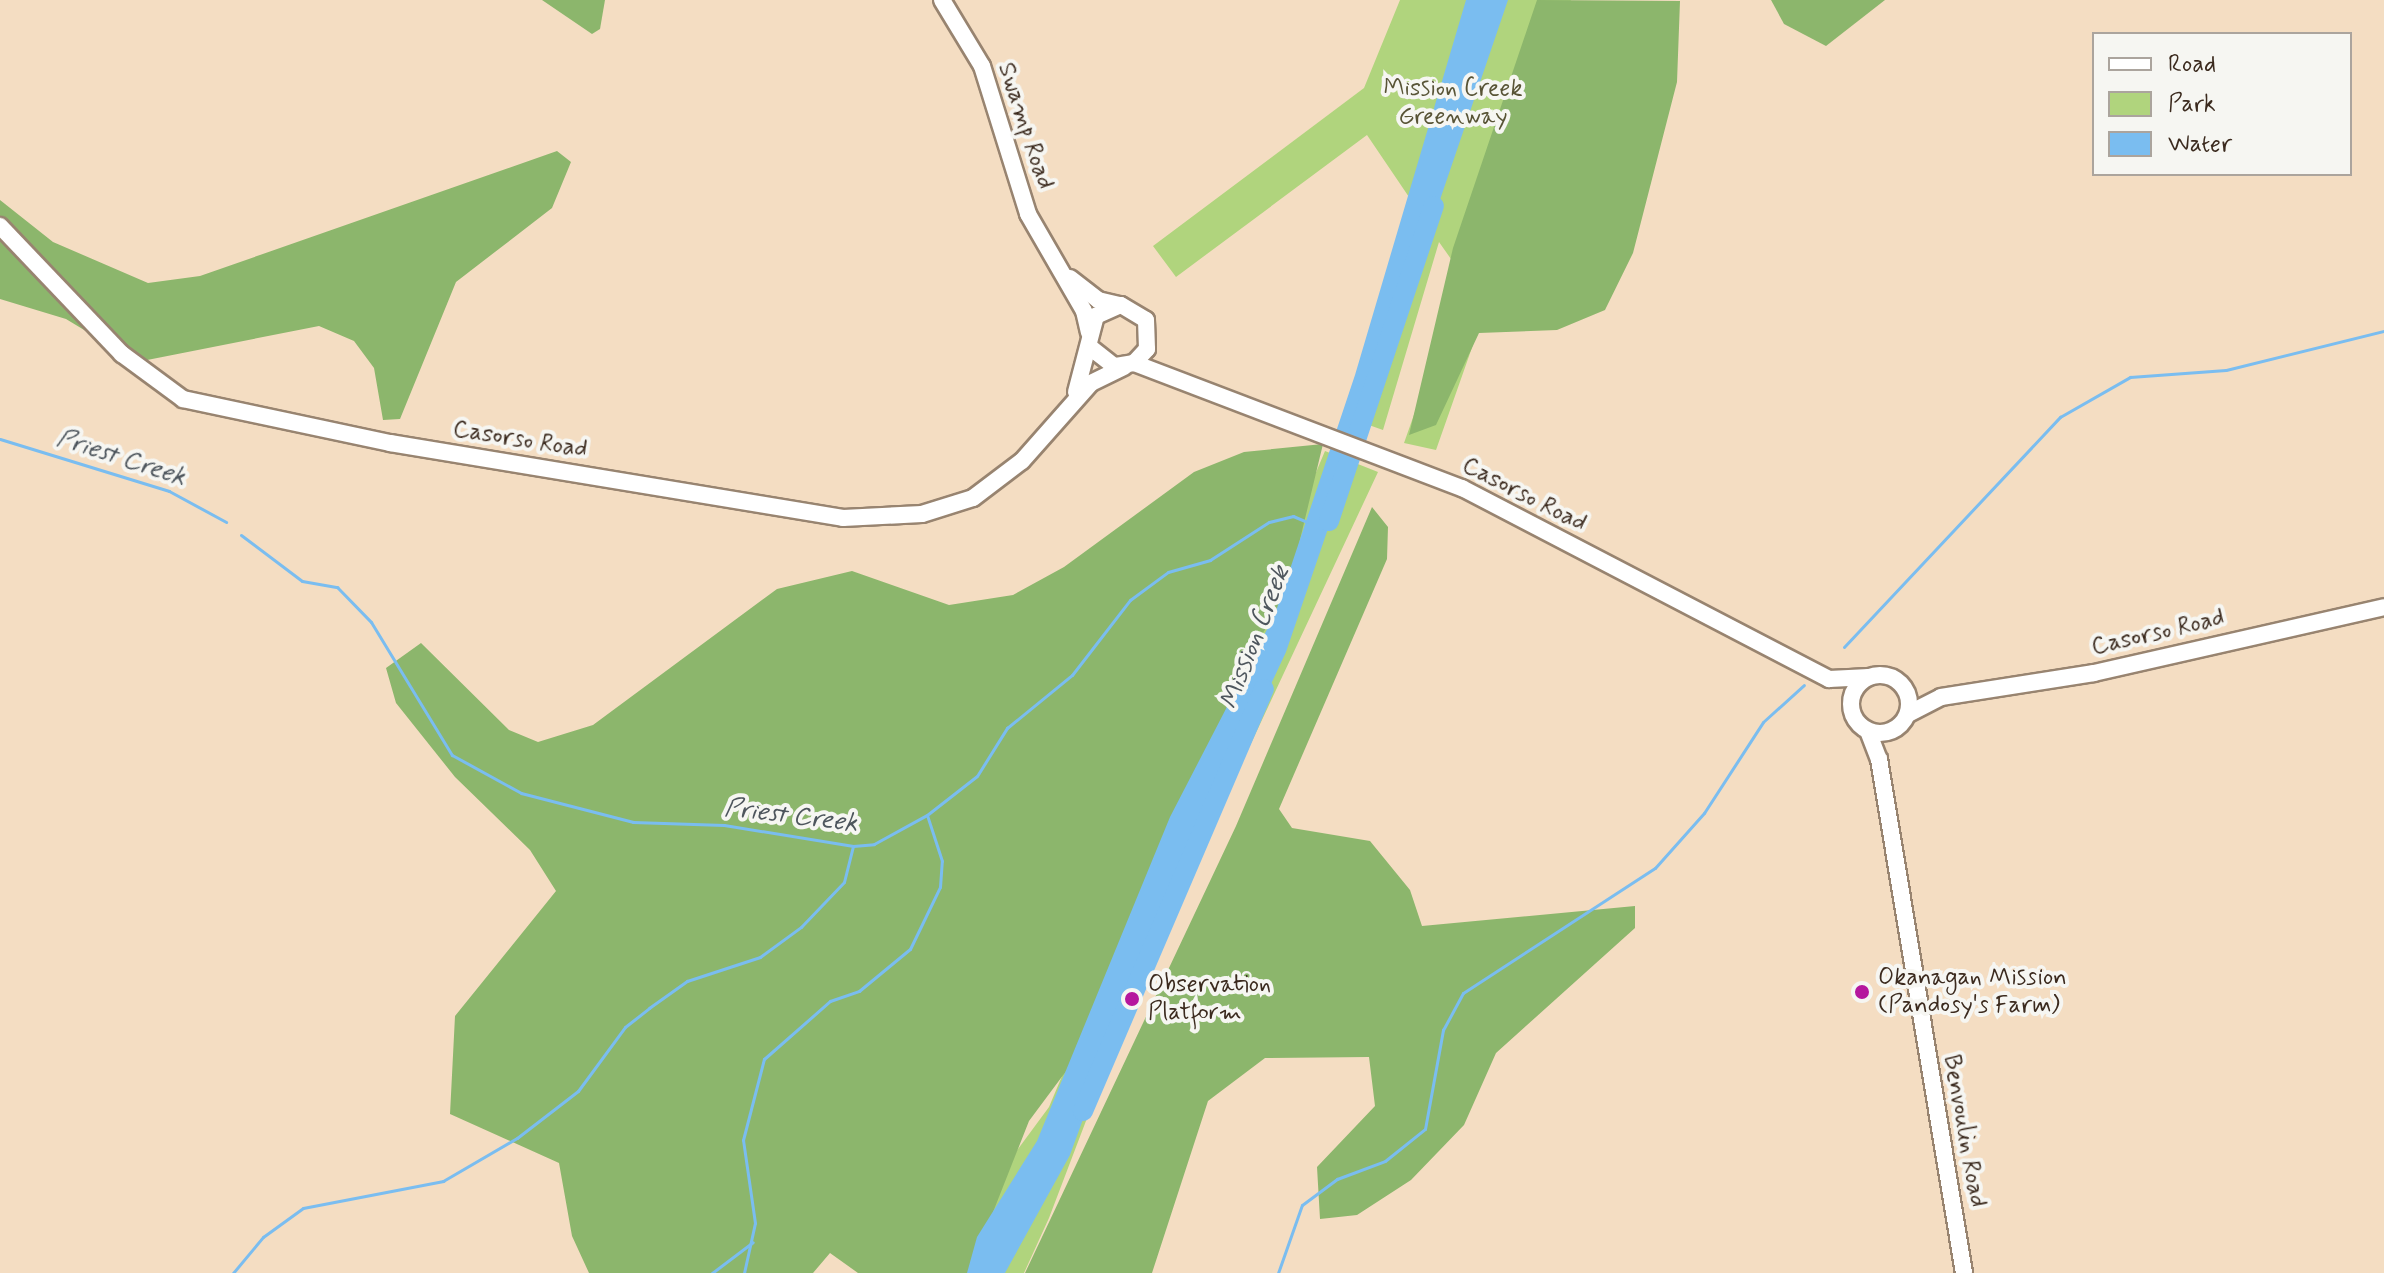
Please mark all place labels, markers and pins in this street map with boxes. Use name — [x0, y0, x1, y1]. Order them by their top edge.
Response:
place label: Okanagan Mission (Pandosy's Farm) — [1878, 964, 2064, 1020]
place label: Observation Platform — [1148, 971, 1271, 1027]
marker: Okanagan Mission (Pandosy's Farm) — [1853, 983, 1871, 1001]
marker: Observation Platform — [1123, 990, 1141, 1008]

